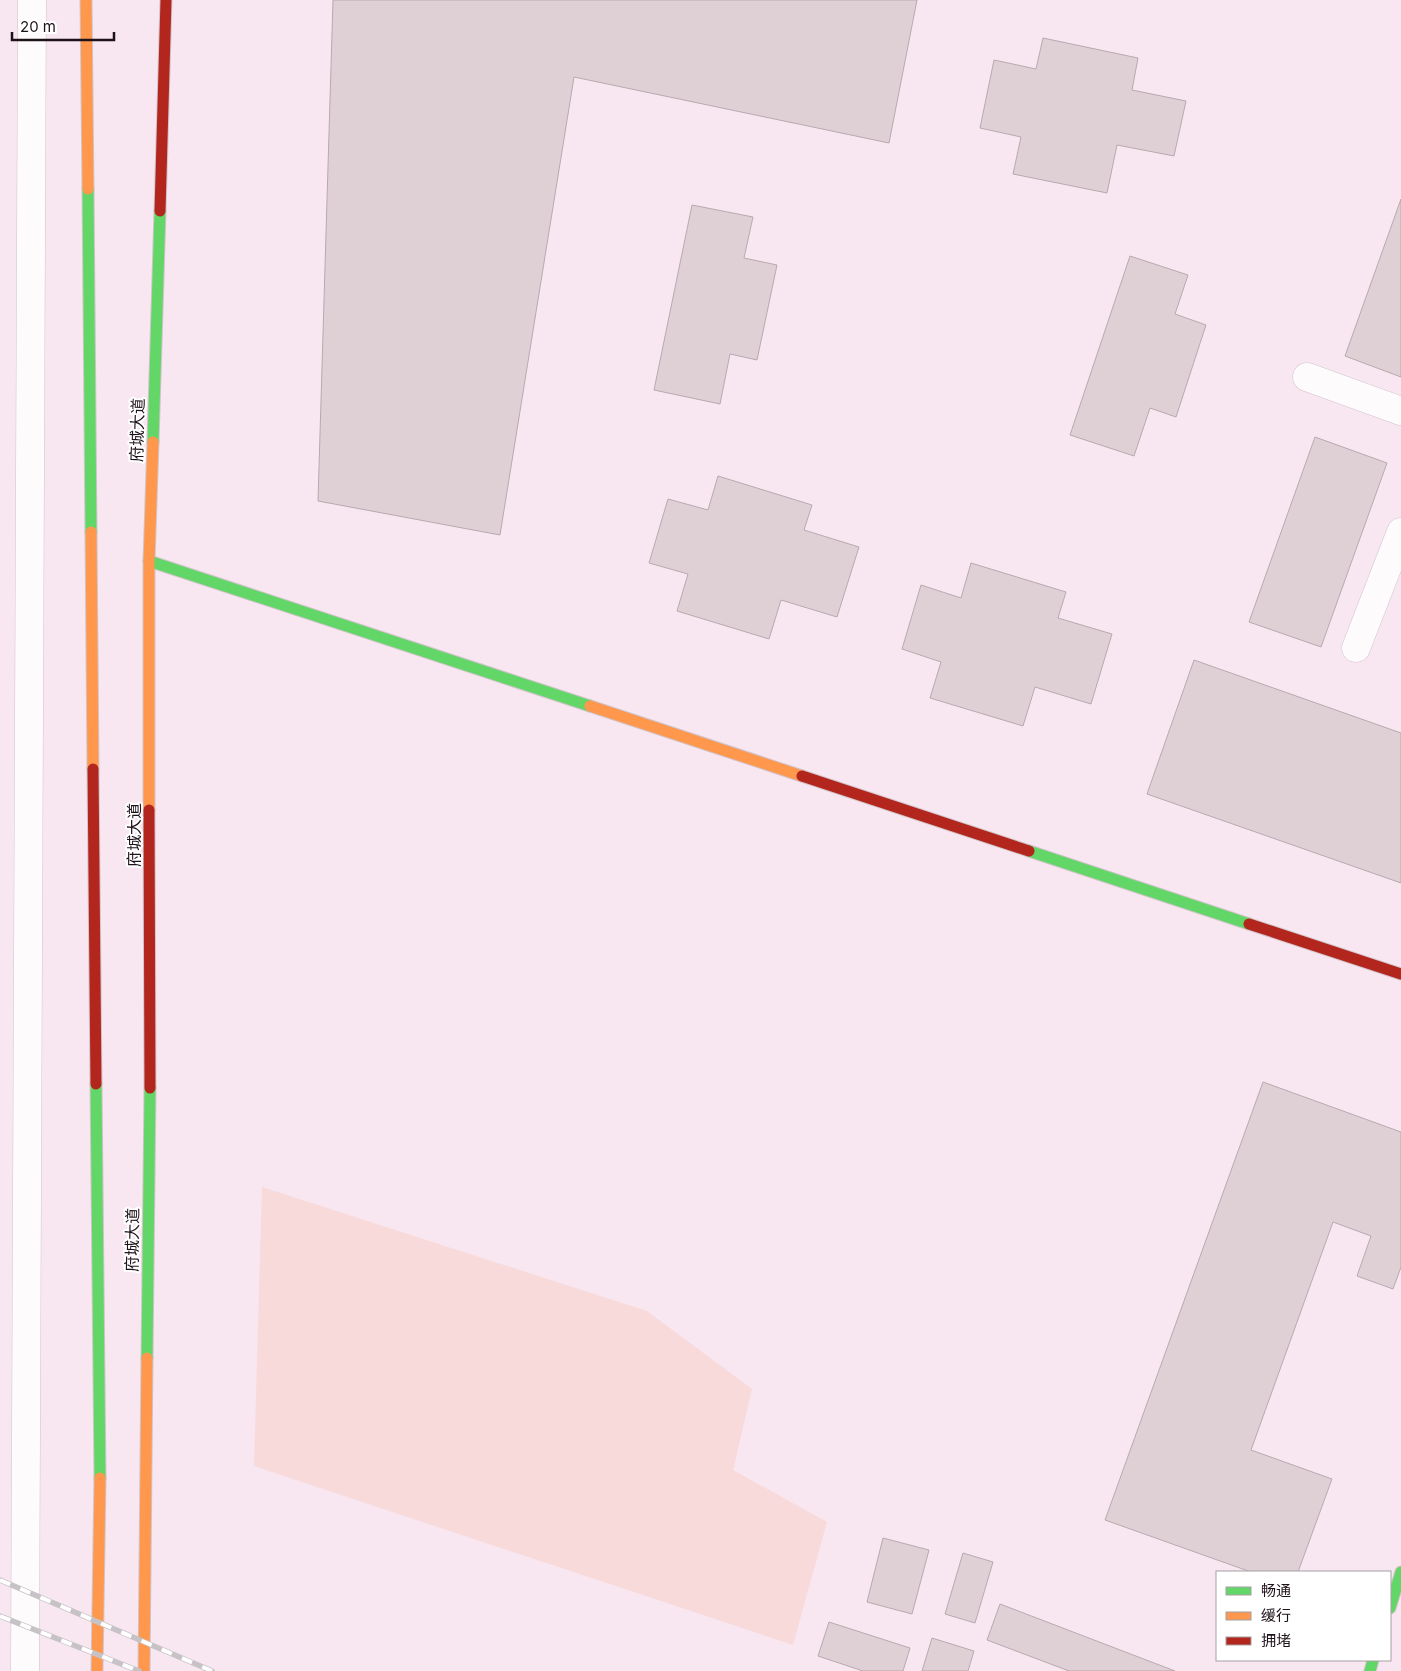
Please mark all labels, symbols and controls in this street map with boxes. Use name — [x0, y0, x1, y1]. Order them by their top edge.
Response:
scale bar — [12, 10, 115, 42]
text: 20 m — [20, 17, 56, 36]
street label: 府城大道 — [126, 398, 148, 462]
street label: 府城大道 — [124, 803, 144, 867]
street label: 府城大道 — [121, 1208, 143, 1272]
legend — [1216, 1571, 1391, 1661]
text: 畅通 — [1261, 1581, 1291, 1600]
text: 缓行 — [1261, 1606, 1291, 1625]
text: 拥堵 — [1261, 1631, 1291, 1650]

